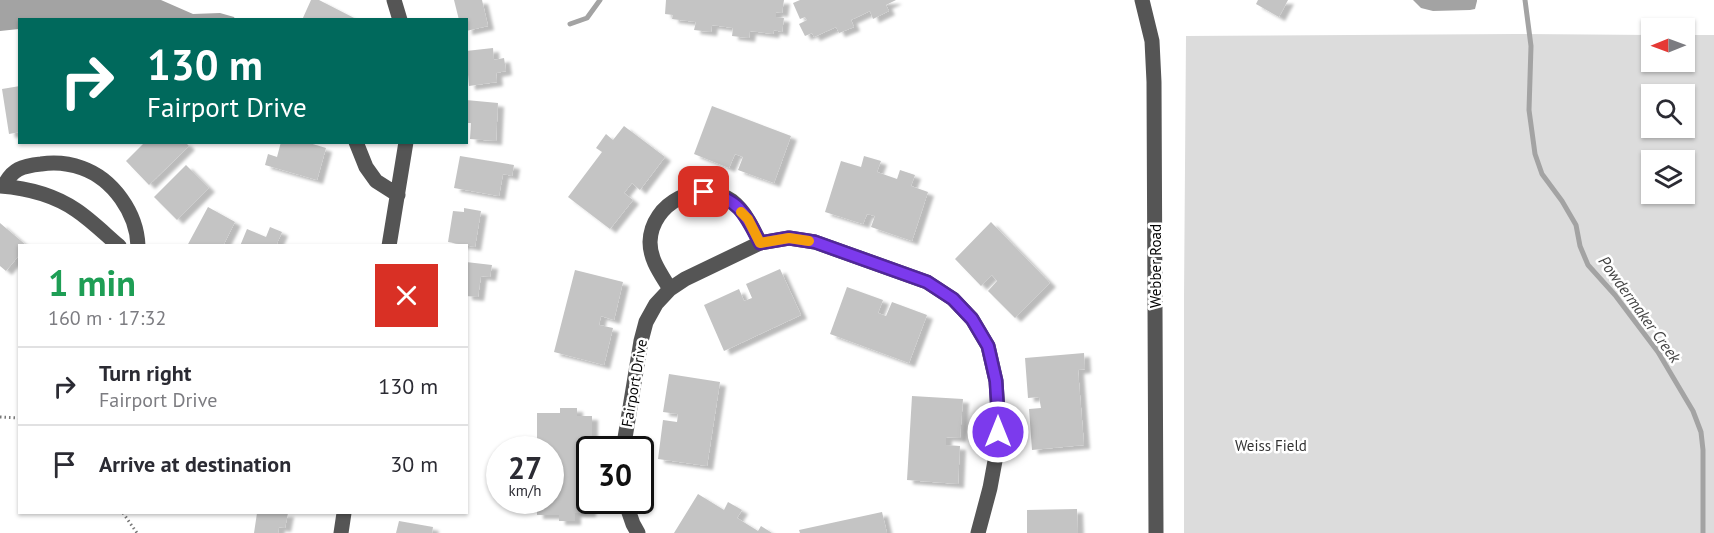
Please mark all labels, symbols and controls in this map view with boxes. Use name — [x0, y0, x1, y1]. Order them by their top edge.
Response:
north arrow — [1641, 18, 1695, 72]
map controls — [1641, 18, 1695, 204]
text: 130 m — [147, 37, 263, 92]
icon: right — [48, 42, 126, 120]
button: search — [1641, 84, 1695, 138]
text: Fairport Drive — [147, 90, 307, 124]
button: layers — [1641, 150, 1695, 204]
pin — [678, 166, 729, 217]
icon: arrive — [687, 175, 720, 208]
street label: Webber Road — [1146, 224, 1165, 308]
water label: Powdermaker Creek — [1595, 252, 1686, 367]
text: 1 min — [48, 259, 136, 306]
button: close — [375, 264, 438, 327]
text: 160 m · 17:32 — [48, 305, 166, 331]
street label: Fairport Drive — [617, 338, 651, 428]
text: Turn right — [99, 359, 191, 387]
icon: right — [48, 370, 81, 403]
text: 130 m — [378, 372, 438, 400]
text: Fairport Drive — [99, 387, 217, 413]
position arrow — [966, 400, 1030, 464]
speed limit sign: 30 — [576, 436, 654, 514]
park label: Weiss Field — [1235, 436, 1307, 455]
icon: arrive — [48, 448, 81, 481]
text: 27 — [508, 448, 542, 487]
text: Arrive at destination — [99, 450, 291, 478]
text: 30 m — [390, 450, 438, 478]
text: km/h — [509, 481, 541, 500]

